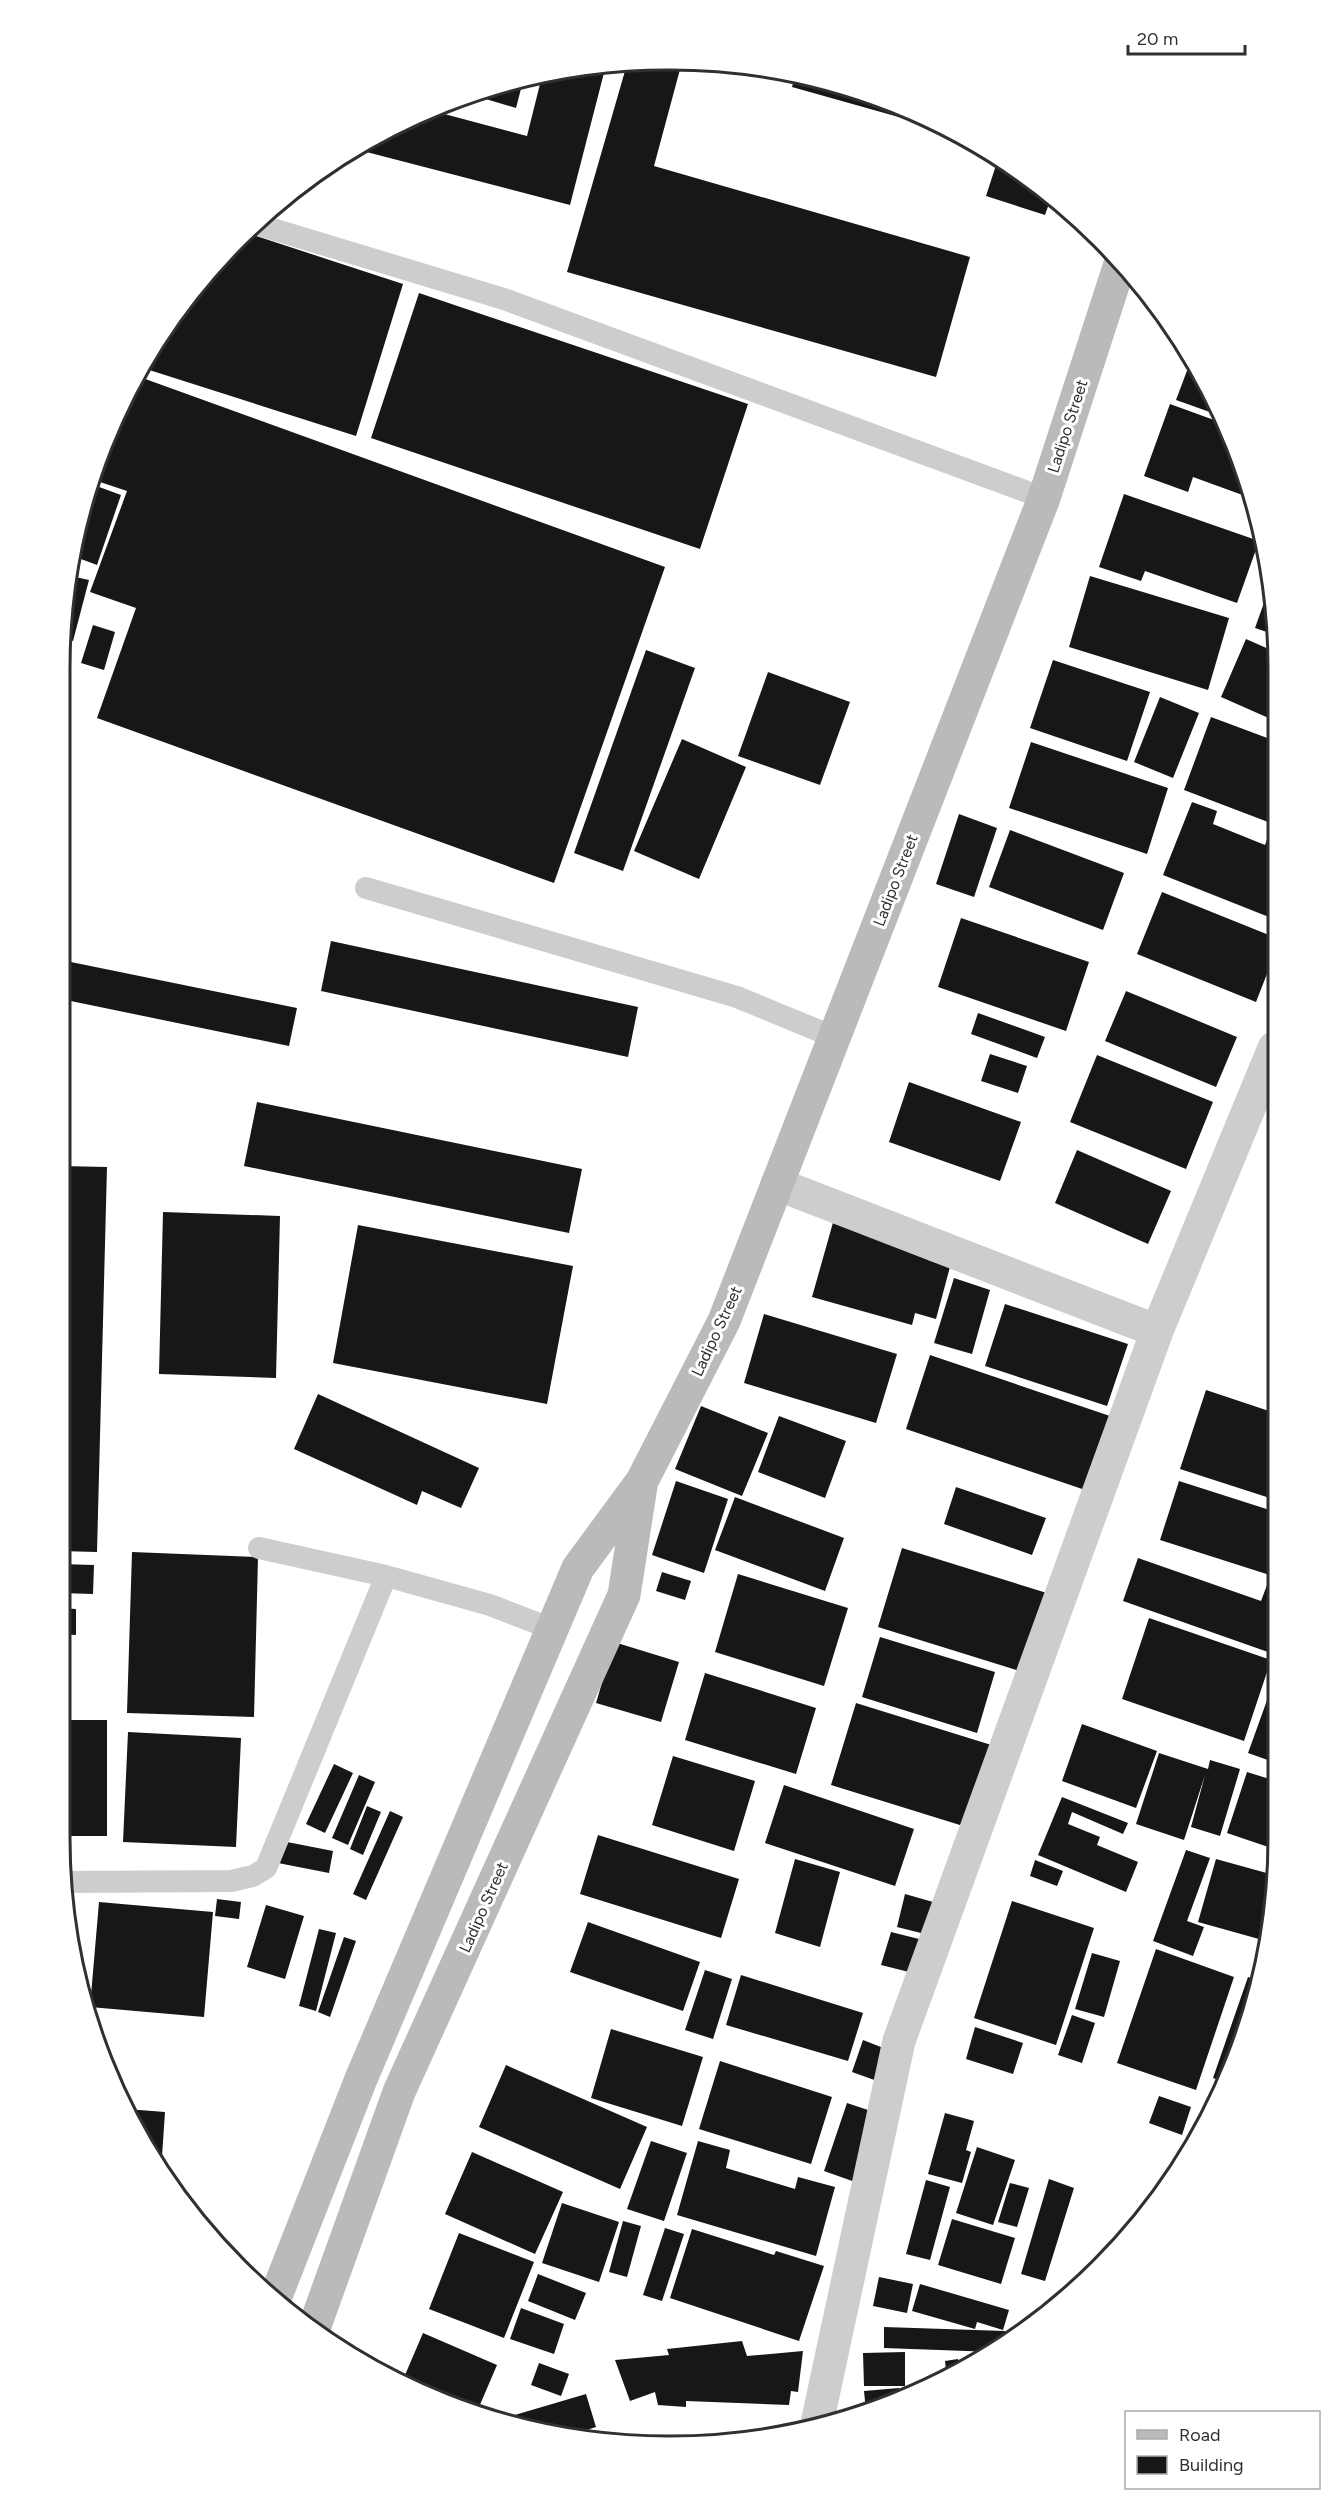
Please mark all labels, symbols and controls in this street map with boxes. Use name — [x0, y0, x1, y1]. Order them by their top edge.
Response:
scale bar — [1128, 18, 1245, 56]
text: 20 m — [1137, 28, 1178, 50]
street label: Ladipo Street — [1043, 377, 1092, 475]
street label: Ladipo Street — [869, 831, 922, 929]
street label: Ladipo Street — [687, 1283, 746, 1379]
street label: Ladipo Street — [455, 1859, 512, 1955]
legend — [1125, 2411, 1320, 2489]
text: Road — [1179, 2424, 1220, 2446]
text: Building — [1179, 2454, 1244, 2476]

